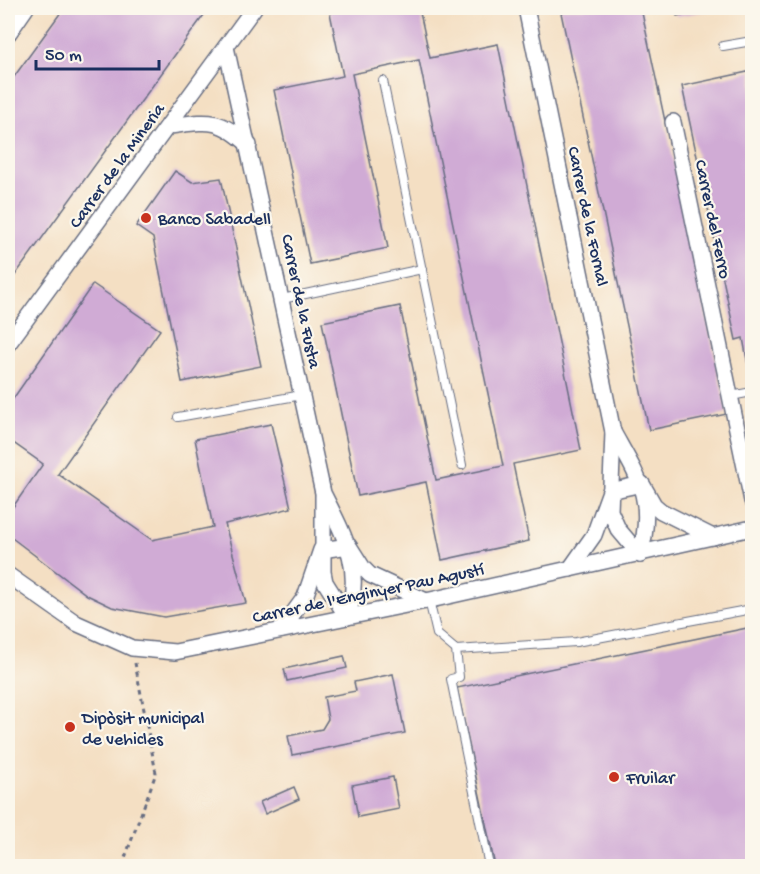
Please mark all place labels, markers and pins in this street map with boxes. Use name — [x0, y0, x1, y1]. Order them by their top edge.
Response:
place label: Banco Sabadell — [157, 210, 271, 231]
marker: Banco Sabadell — [139, 211, 153, 225]
place label: Dipòsit municipal de vehicles — [81, 709, 205, 751]
marker: Dipòsit municipal de vehicles — [63, 720, 77, 734]
place label: Fruilar — [625, 769, 676, 790]
marker: Fruilar — [607, 770, 621, 784]

